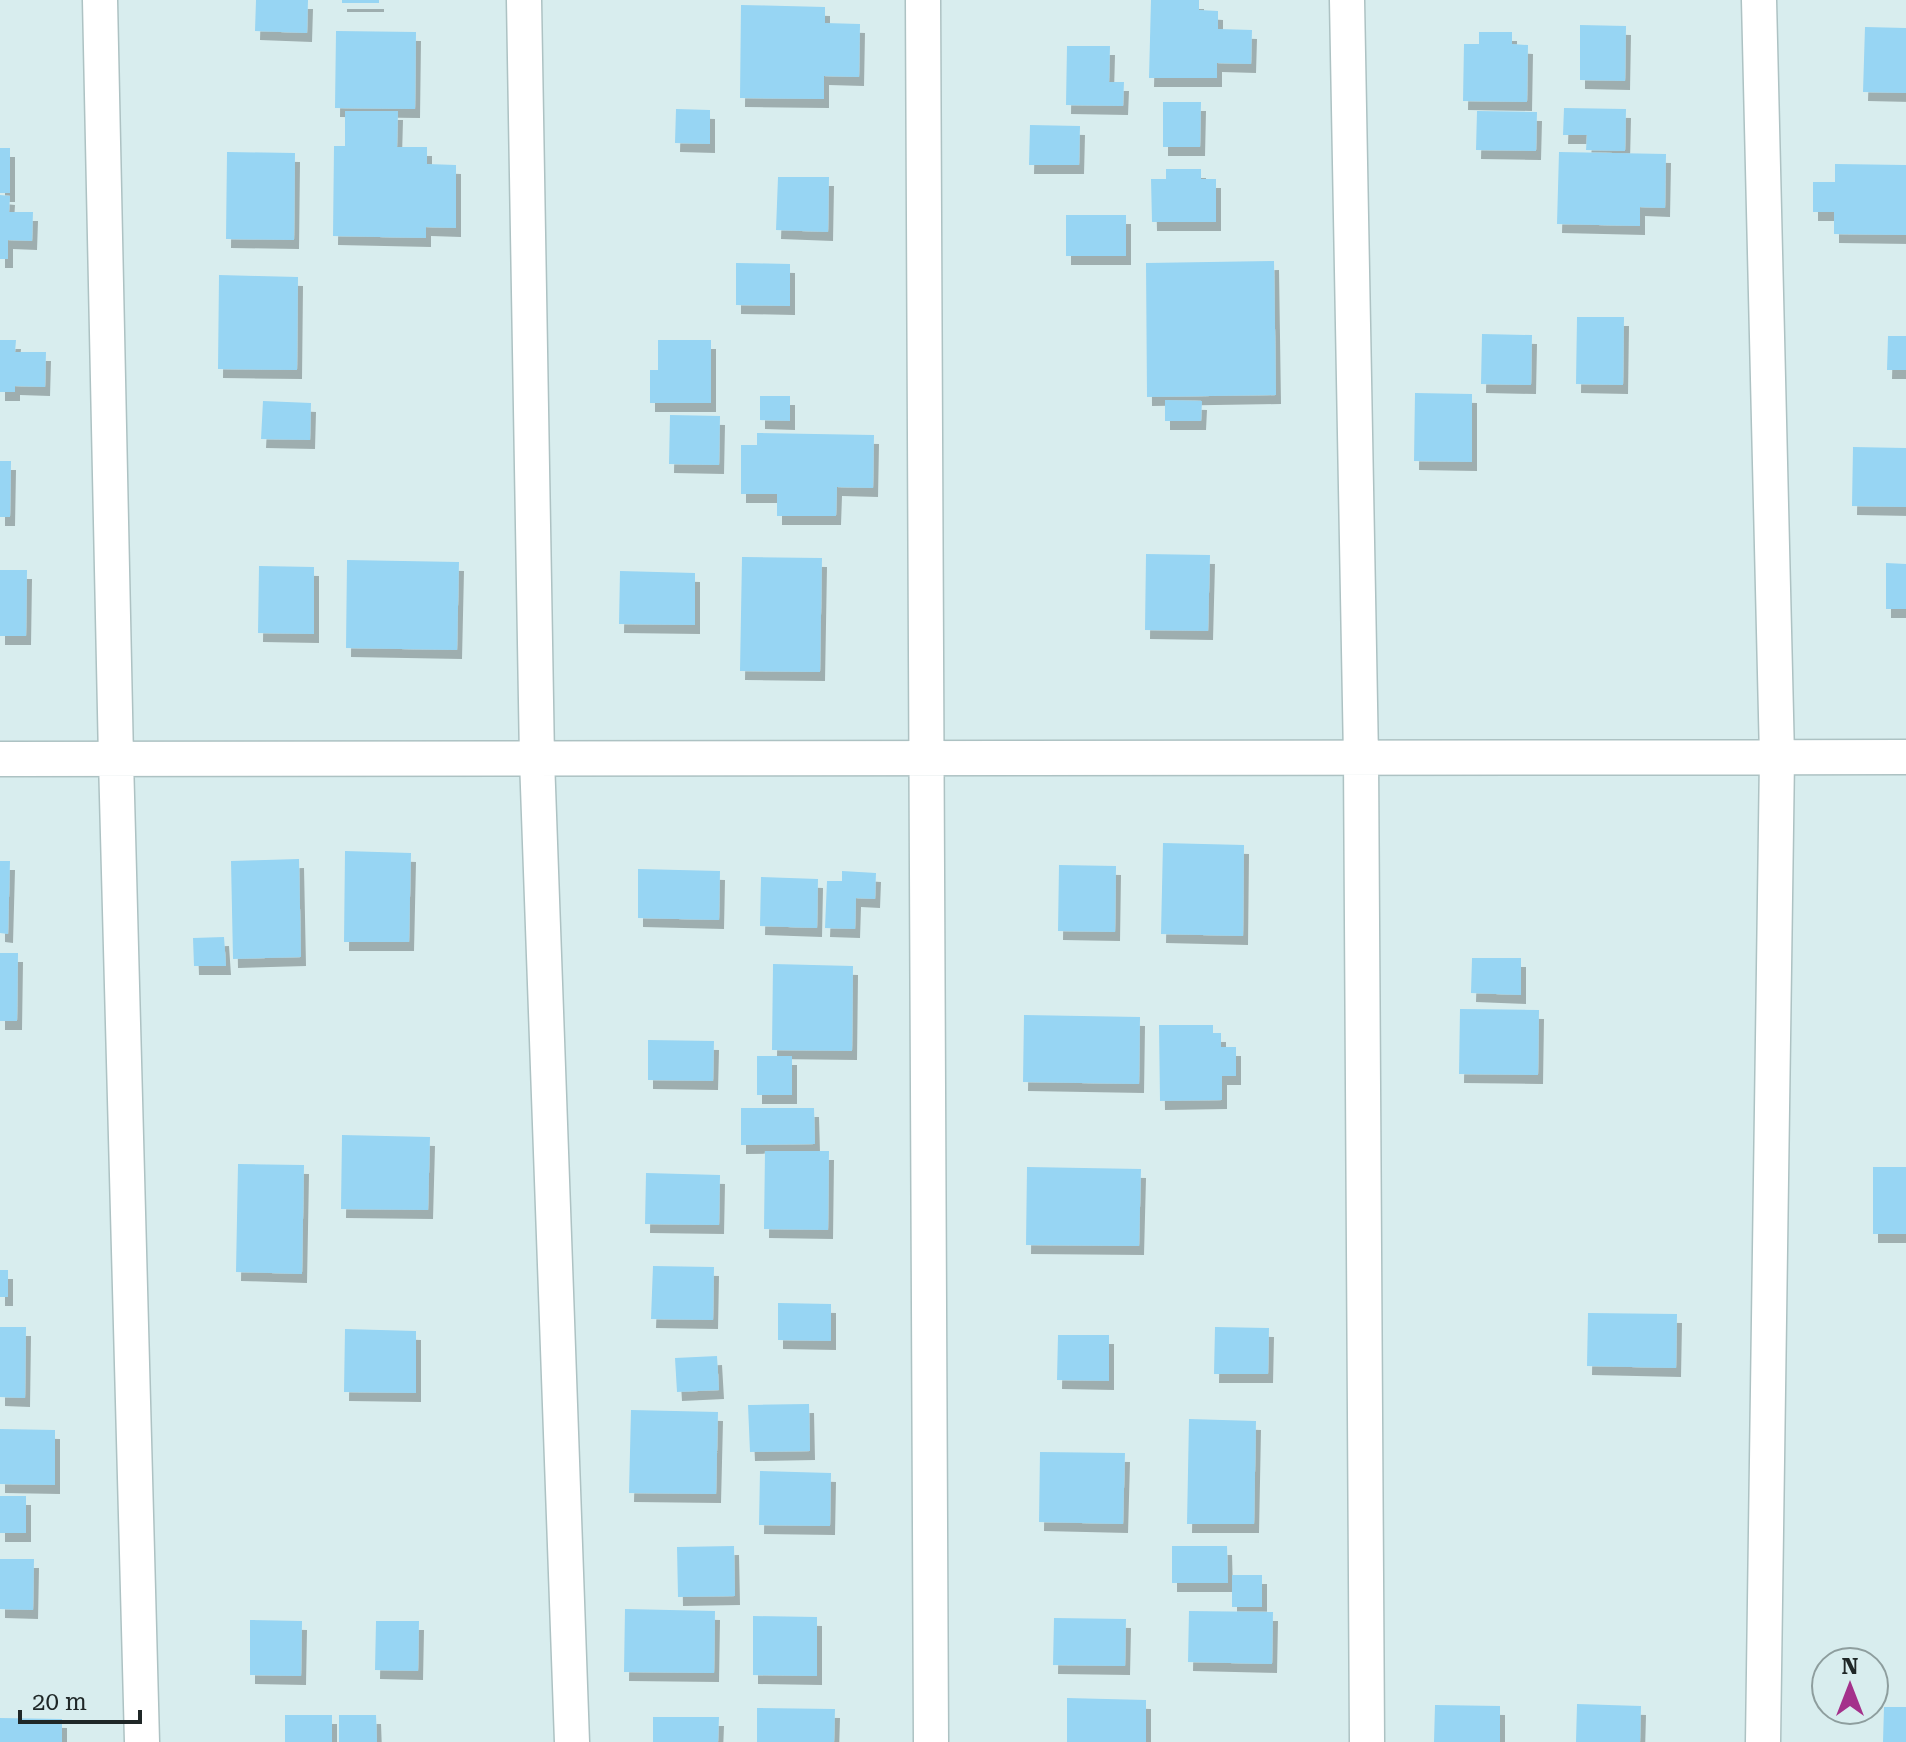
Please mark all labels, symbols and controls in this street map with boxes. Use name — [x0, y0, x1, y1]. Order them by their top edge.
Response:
north arrow — [1810, 1646, 1890, 1726]
text: N — [1842, 1654, 1859, 1679]
scale bar — [20, 1674, 140, 1724]
text: 20 m — [32, 1688, 87, 1716]

